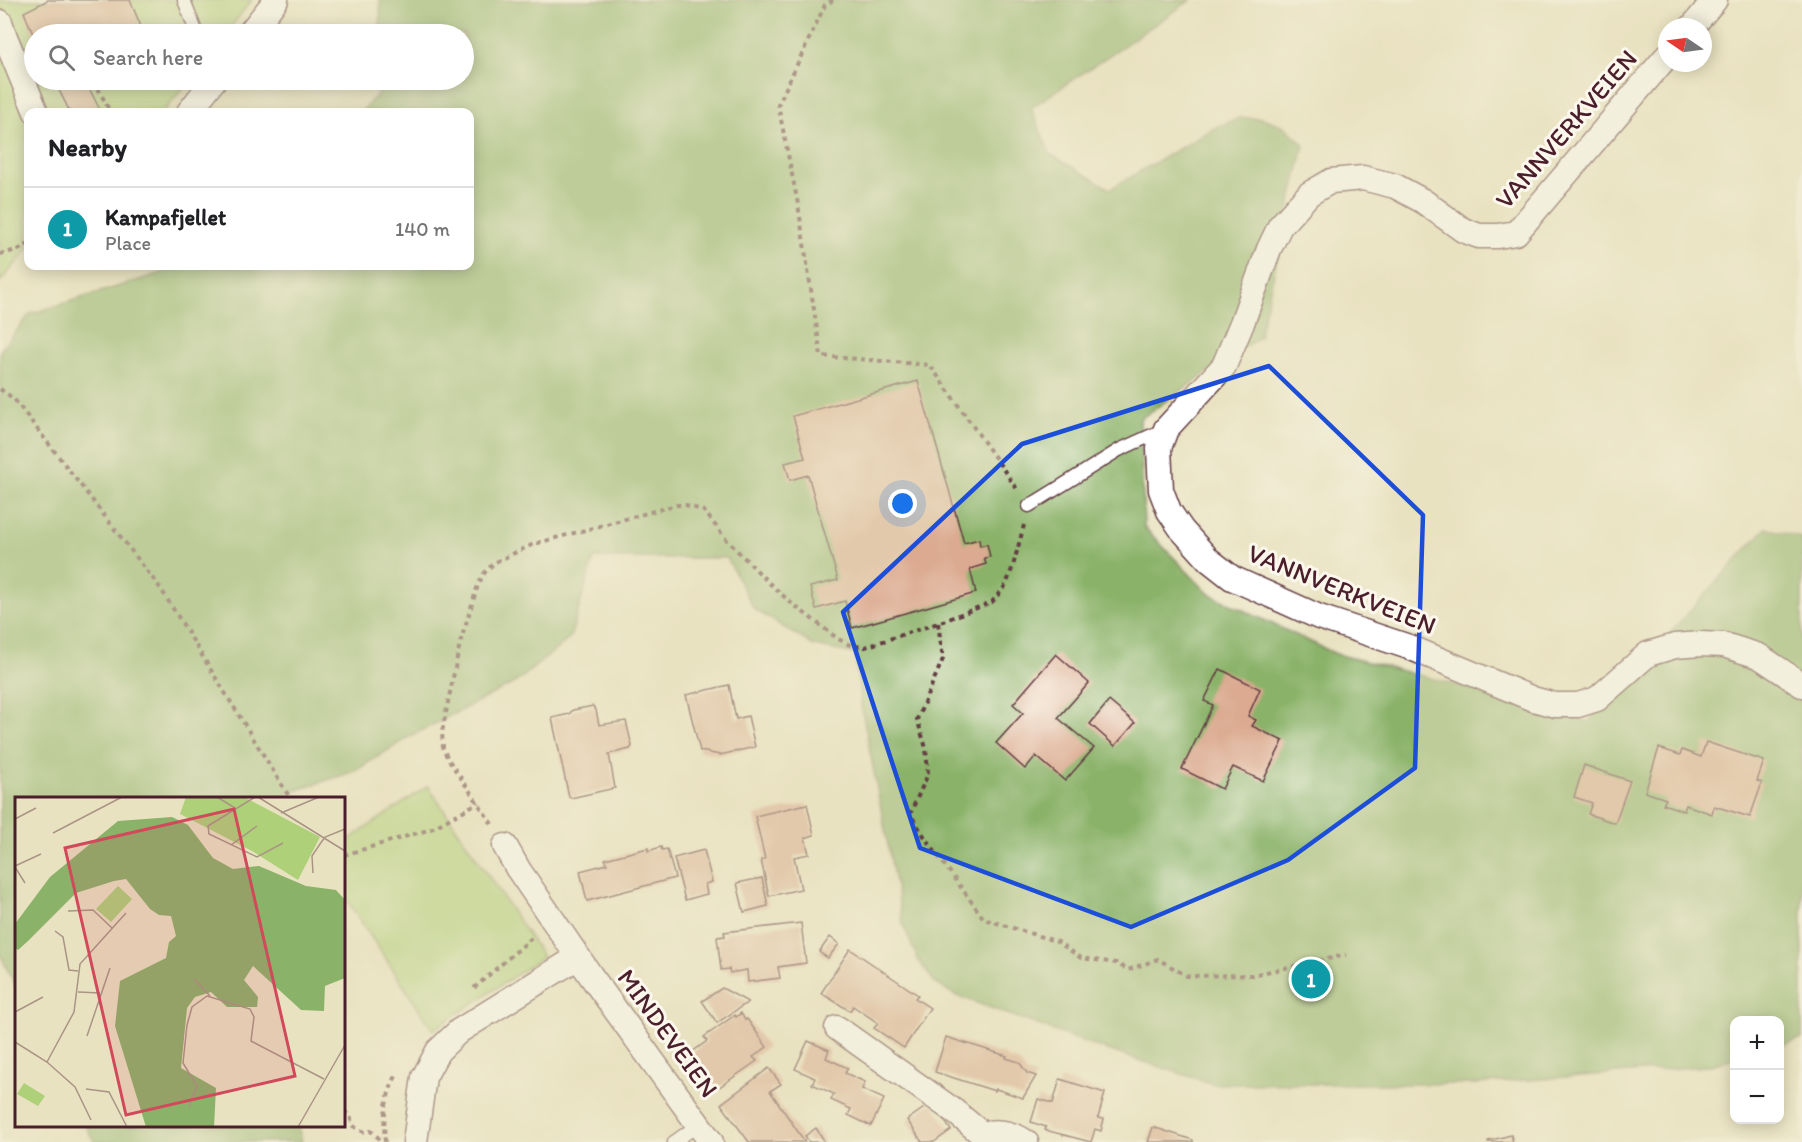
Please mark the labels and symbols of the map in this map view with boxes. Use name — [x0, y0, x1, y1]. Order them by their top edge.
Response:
north arrow — [1658, 18, 1712, 72]
street label: VANNVERKVEIEN — [1488, 43, 1644, 215]
your location — [888, 489, 917, 518]
street label: VANNVERKVEIEN — [1243, 537, 1441, 641]
inset map — [15, 797, 345, 1127]
pin: 1 — [1292, 956, 1330, 1002]
street label: MINDEVEIEN — [611, 963, 725, 1103]

